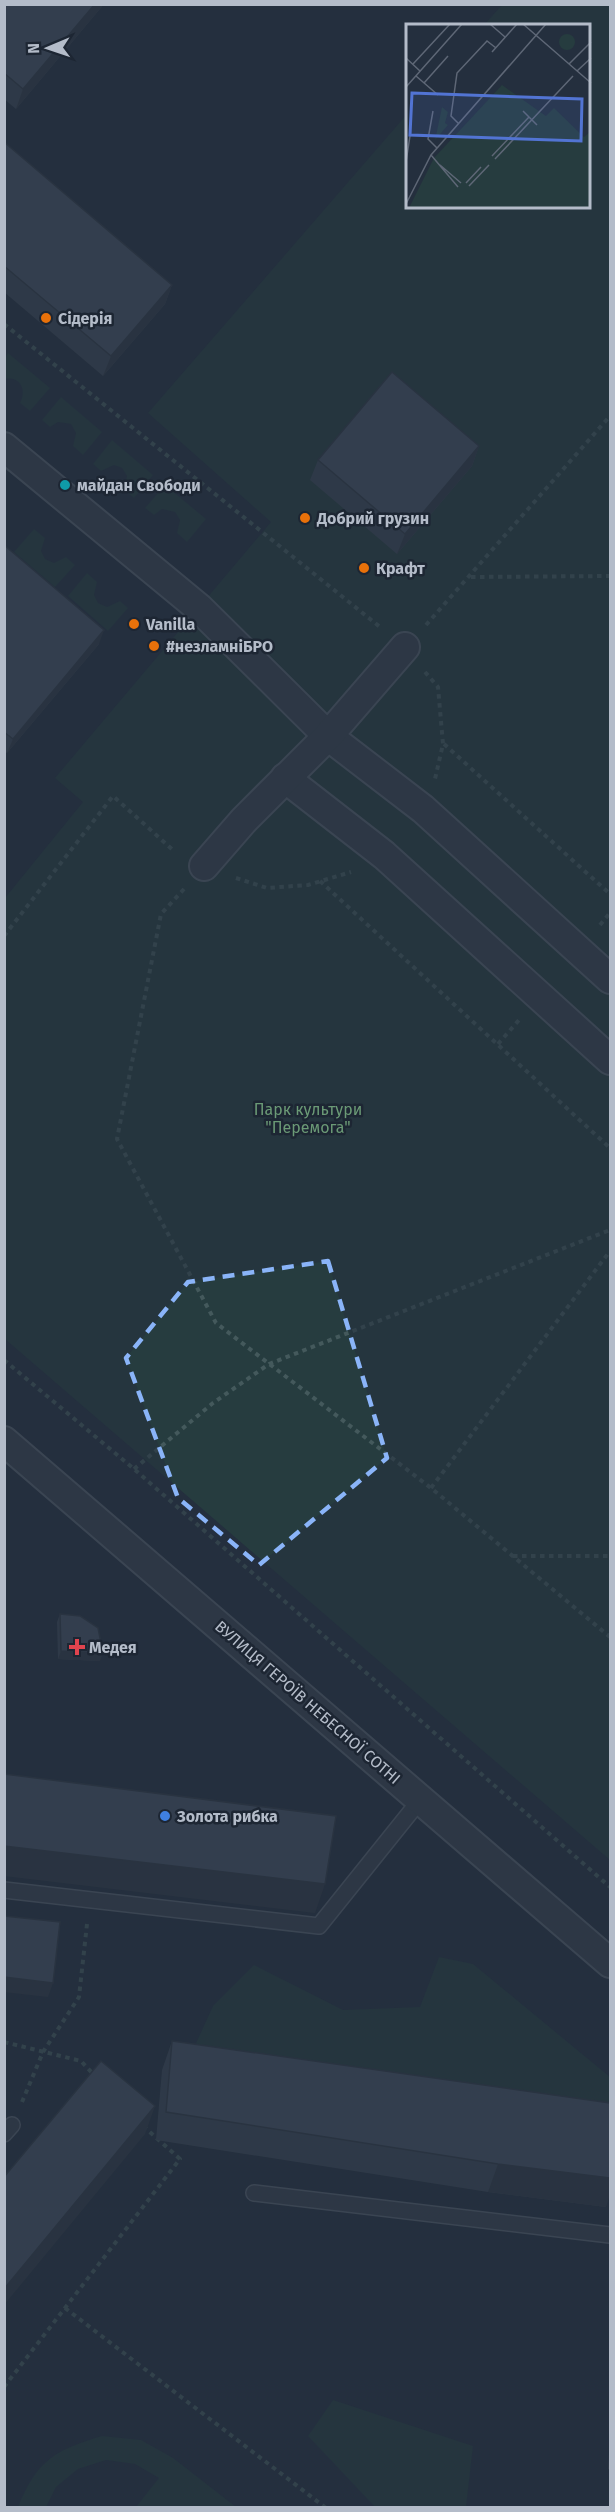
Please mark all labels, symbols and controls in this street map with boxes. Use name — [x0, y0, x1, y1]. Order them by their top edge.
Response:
north arrow — [18, 18, 78, 78]
inset map — [406, 24, 591, 208]
text: N — [24, 43, 43, 54]
place label: Сідерія — [58, 309, 112, 328]
marker: Сідерія — [39, 311, 53, 325]
place label: майдан Свободи — [77, 476, 201, 495]
marker: майдан Свободи — [58, 478, 72, 492]
place label: Добрий грузин — [316, 509, 429, 528]
marker: Добрий грузин — [298, 511, 312, 525]
place label: Крафт — [376, 559, 425, 578]
marker: Крафт — [357, 561, 371, 575]
place label: Vanilla — [145, 615, 195, 634]
marker: Vanilla — [127, 617, 141, 631]
place label: #незламніБРО — [166, 637, 273, 656]
marker: #незламніБРО — [147, 639, 161, 653]
park label: Парк культури "Перемога" — [254, 1100, 362, 1137]
street label: ВУЛИЦЯ ГЕРОЇВ НЕБЕСНОЇ СОТНІ — [211, 1617, 404, 1788]
place label: Медея — [89, 1638, 137, 1657]
marker: Медея — [70, 1640, 84, 1654]
place label: Золота рибка — [176, 1807, 278, 1826]
marker: Золота рибка — [158, 1809, 172, 1823]

